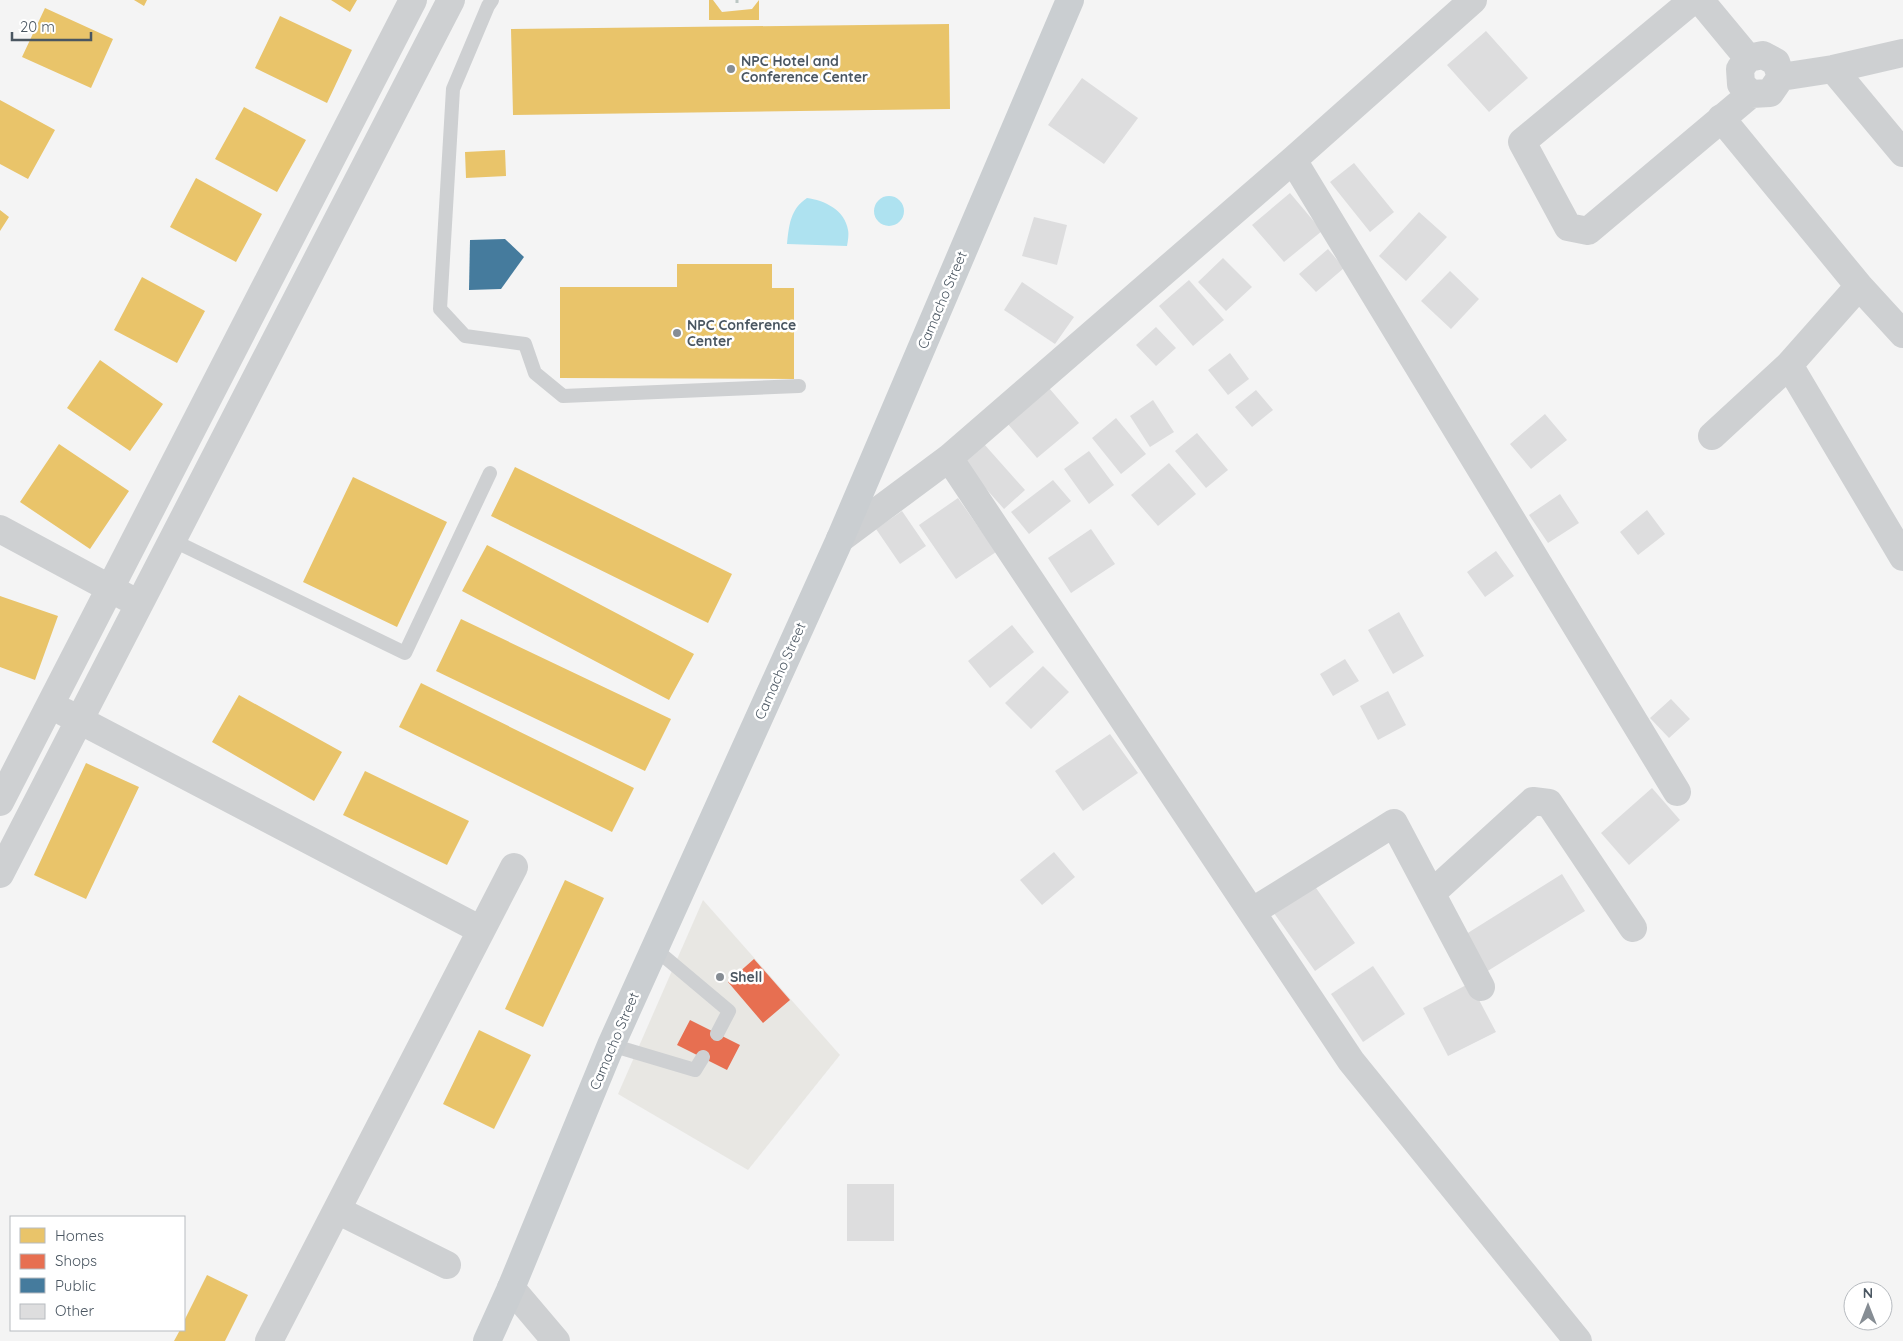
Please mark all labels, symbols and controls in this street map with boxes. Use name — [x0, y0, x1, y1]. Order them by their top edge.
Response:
scale bar — [12, 10, 91, 42]
text: 20 m — [20, 17, 55, 36]
place label: NPC Hotel and Conference Center — [741, 52, 868, 86]
marker: NPC Hotel and Conference Center — [725, 63, 737, 75]
street label: Camacho Street — [913, 248, 971, 352]
place label: NPC Conference Center — [687, 316, 796, 350]
marker: NPC Conference Center — [671, 327, 683, 339]
street label: Camacho Street — [751, 619, 810, 722]
place label: Shell — [730, 968, 762, 986]
marker: Shell — [714, 971, 726, 983]
street label: Camacho Street — [585, 989, 643, 1093]
legend — [10, 1216, 185, 1331]
text: Homes — [55, 1226, 104, 1245]
text: Shops — [55, 1251, 97, 1270]
text: Public — [55, 1276, 96, 1295]
north arrow — [1843, 1281, 1893, 1331]
text: N — [1863, 1284, 1873, 1302]
text: Other — [55, 1301, 95, 1320]

